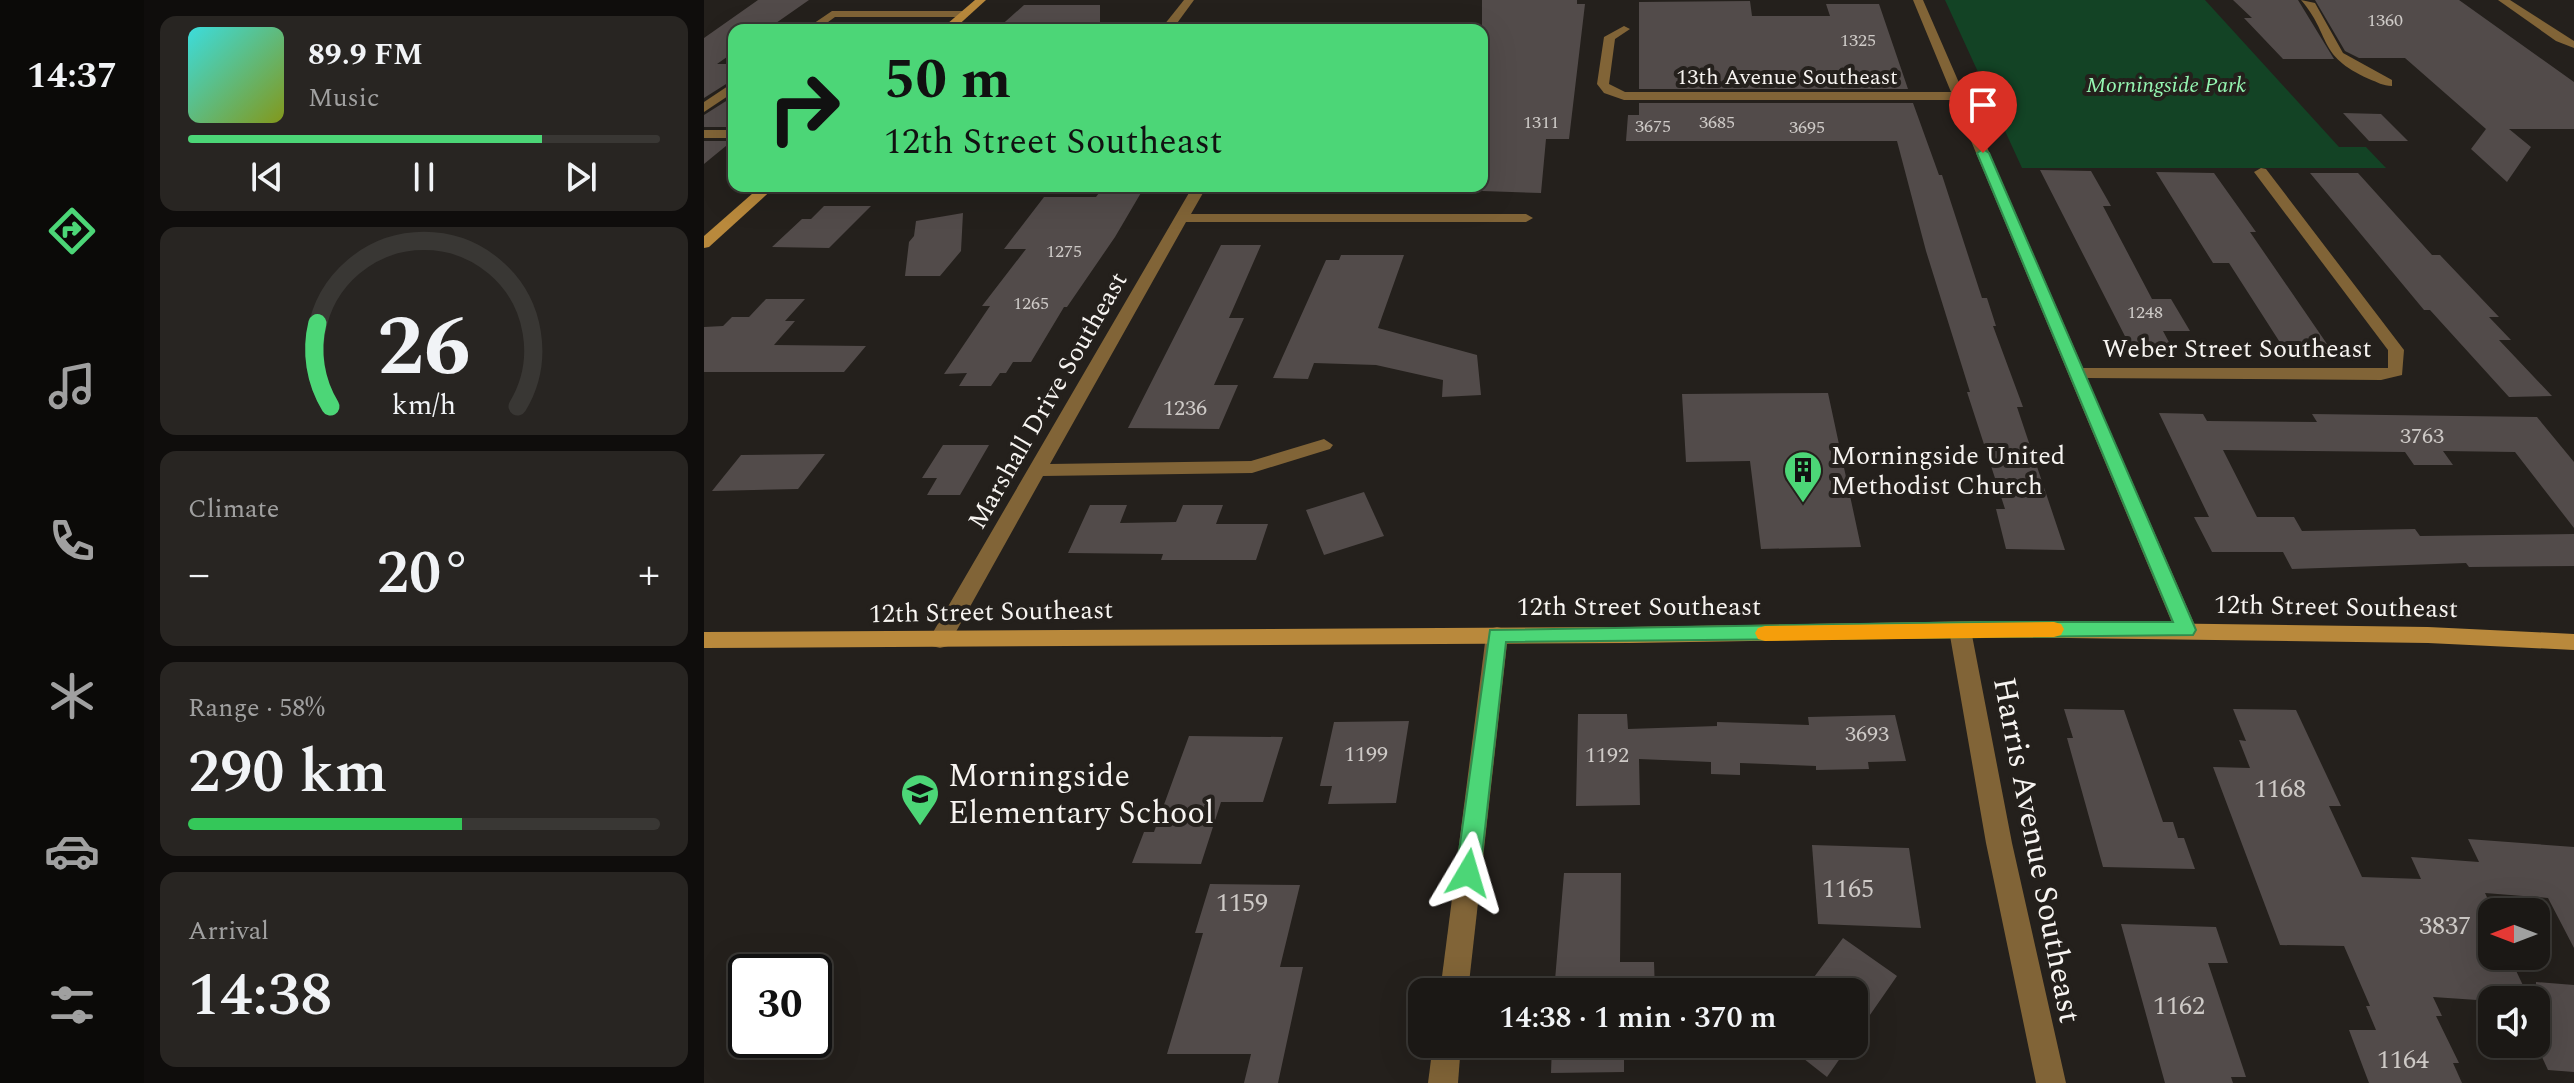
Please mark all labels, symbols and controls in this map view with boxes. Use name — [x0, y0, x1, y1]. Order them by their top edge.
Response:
house number: 1360 — [2367, 7, 2403, 34]
house number: 1325 — [1840, 27, 1876, 54]
text: 89.9 FM — [308, 32, 423, 78]
text: 50 m — [884, 38, 1011, 123]
text: 14:37 — [27, 49, 117, 104]
icon: right — [752, 56, 856, 160]
street label: 13th Avenue Southeast — [1676, 61, 1898, 94]
park label: Morningside Park — [2086, 69, 2246, 102]
pin — [1949, 71, 2017, 153]
text: Music — [308, 78, 379, 118]
icon: arrive — [1961, 83, 2005, 127]
house number: 1311 — [1523, 109, 1559, 136]
house number: 3685 — [1699, 109, 1735, 136]
house number: 3675 — [1635, 113, 1671, 140]
house number: 3695 — [1789, 114, 1825, 141]
text: 12th Street Southeast — [884, 115, 1222, 170]
icon: previous — [245, 155, 289, 199]
icon: pause — [402, 155, 446, 199]
icon: next — [559, 155, 603, 199]
icon: directions — [44, 203, 100, 259]
house number: 1275 — [1046, 238, 1082, 265]
street label: Marshall Drive Southeast — [958, 264, 1138, 537]
text: 26 — [377, 284, 471, 411]
house number: 1265 — [1013, 290, 1049, 317]
house number: 1248 — [2127, 299, 2163, 326]
street label: Weber Street Southeast — [2102, 329, 2372, 369]
icon: music — [44, 358, 100, 414]
text: km/h — [392, 384, 456, 427]
house number: 1236 — [1163, 392, 1207, 425]
house number: 3763 — [2400, 420, 2444, 453]
place label: Morningside United Methodist Church — [1831, 436, 2065, 506]
building icon: Morningside United Methodist Church — [1782, 449, 1824, 504]
text: Climate — [188, 489, 279, 529]
icon: phone — [44, 513, 100, 569]
text: 20° — [377, 528, 471, 620]
text: − — [188, 541, 210, 608]
text: + — [638, 541, 660, 608]
street label: 12th Street Southeast — [2213, 585, 2459, 629]
street label: 12th Street Southeast — [1517, 587, 1761, 627]
street label: 12th Street Southeast — [868, 590, 1114, 634]
icon: climate — [44, 668, 100, 724]
street label: Harris Avenue Southeast — [1979, 673, 2094, 1027]
text: Range · 58% — [188, 688, 325, 728]
house number: 3693 — [1845, 718, 1889, 751]
text: 290 km — [188, 727, 388, 819]
house number: 1199 — [1344, 738, 1388, 771]
house number: 1192 — [1585, 739, 1629, 772]
place label: Morningside Elementary School — [948, 752, 1214, 838]
house number: 1168 — [2254, 769, 2306, 809]
school or university icon: Morningside Elementary School — [899, 772, 941, 827]
icon: car — [44, 823, 100, 879]
position arrow — [1426, 831, 1510, 915]
house number: 1165 — [1822, 869, 1874, 909]
house number: 1159 — [1216, 883, 1268, 923]
north arrow — [2478, 898, 2550, 970]
map controls — [2478, 898, 2550, 1058]
house number: 3837 — [2419, 906, 2471, 946]
text: Arrival — [188, 911, 269, 951]
text: 14:38 — [188, 950, 332, 1042]
speed limit sign: 30 — [728, 954, 832, 1058]
icon: filters — [44, 977, 100, 1033]
house number: 1162 — [2153, 986, 2205, 1026]
button: sound — [2478, 986, 2550, 1058]
text: 14:38 · 1 min · 370 m — [1499, 995, 1777, 1041]
house number: 1164 — [2377, 1040, 2429, 1080]

